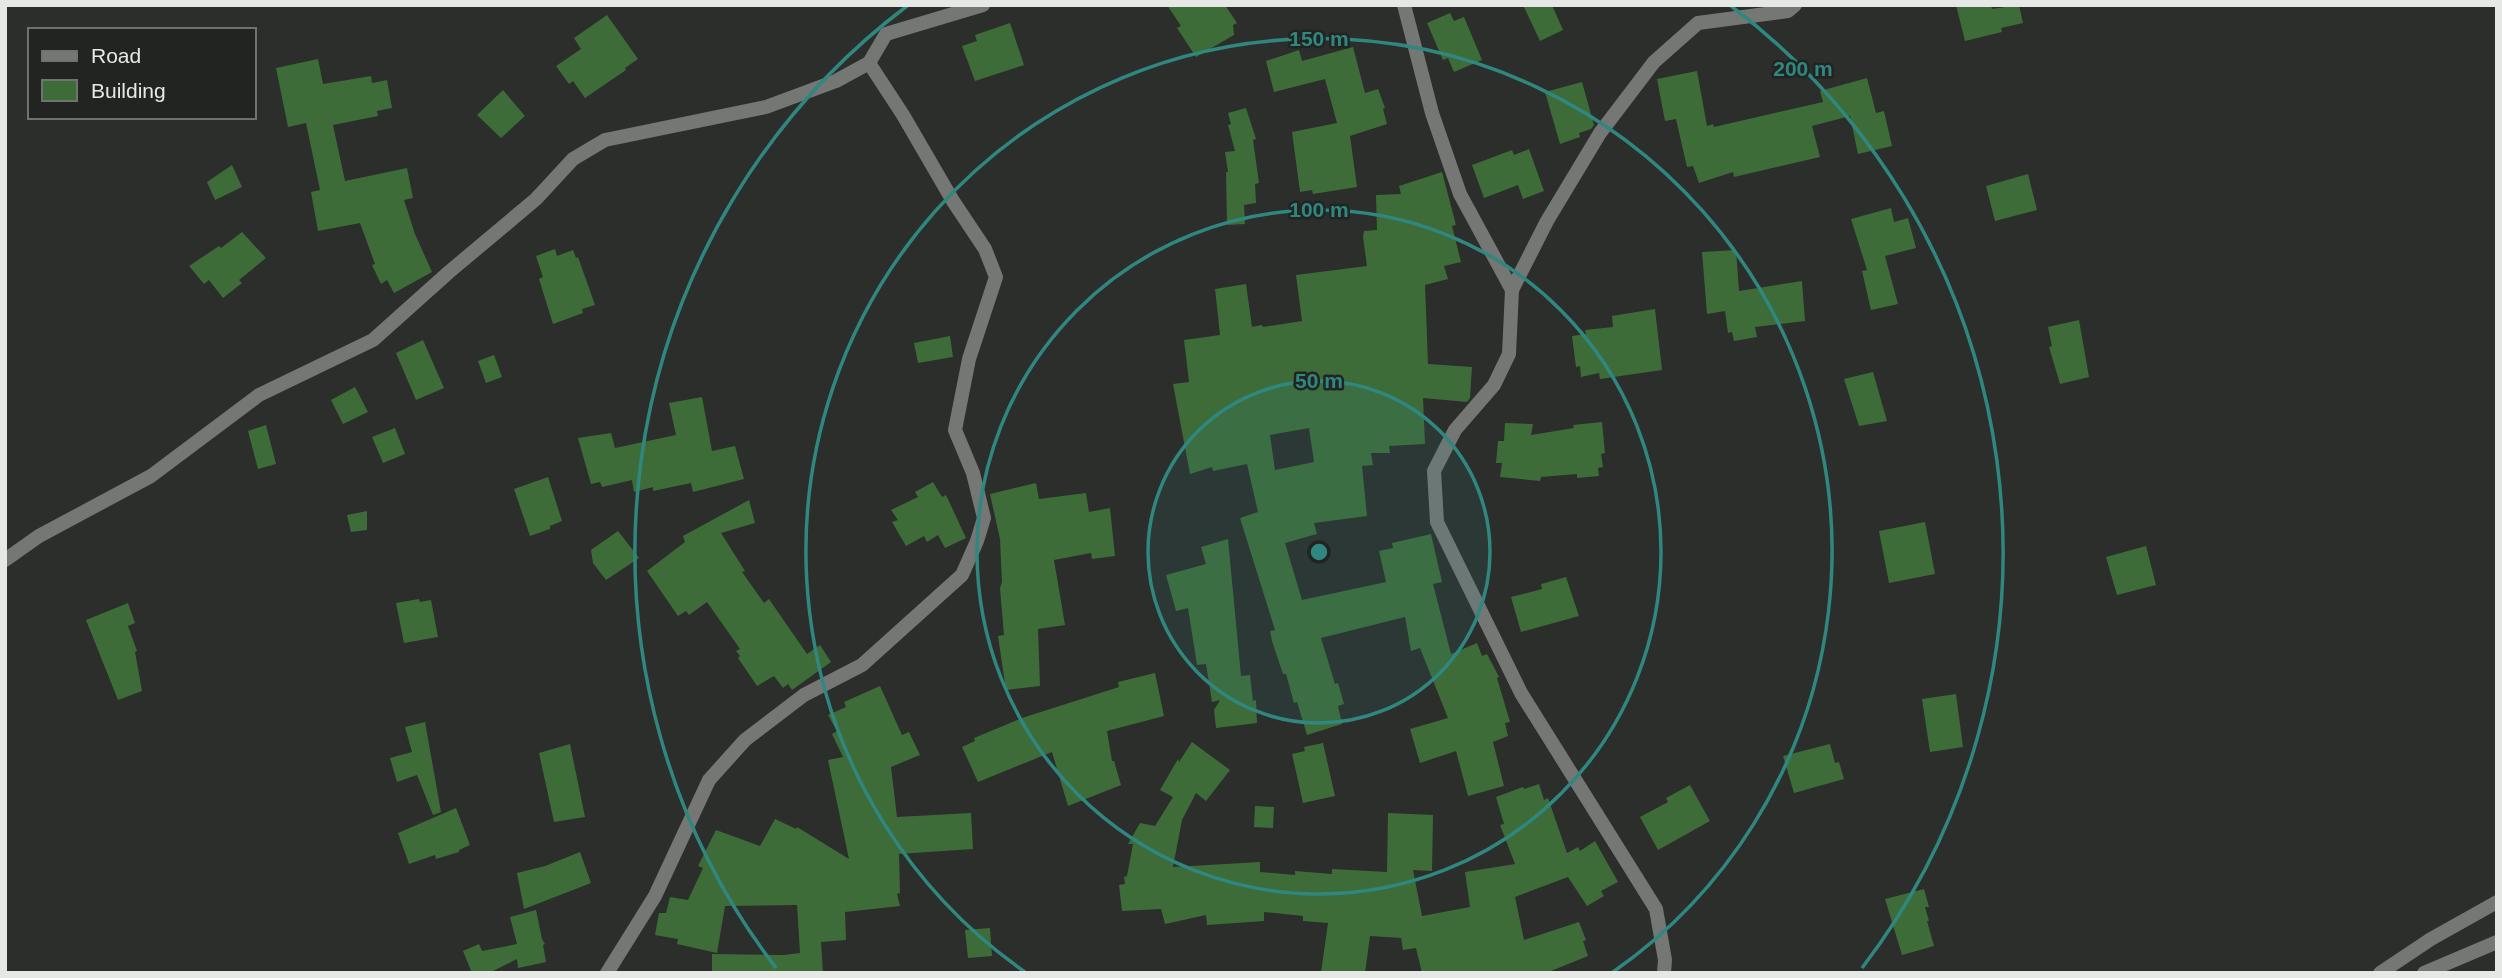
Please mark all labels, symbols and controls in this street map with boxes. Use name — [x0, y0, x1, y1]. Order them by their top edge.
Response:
text: 150 m — [1289, 27, 1349, 50]
legend — [28, 28, 256, 119]
text: Road — [91, 44, 141, 67]
text: 200 m — [1773, 57, 1833, 80]
text: Building — [91, 79, 166, 102]
text: 100 m — [1289, 198, 1349, 221]
text: 50 m — [1295, 369, 1343, 392]
centre of rings — [1307, 540, 1331, 564]

